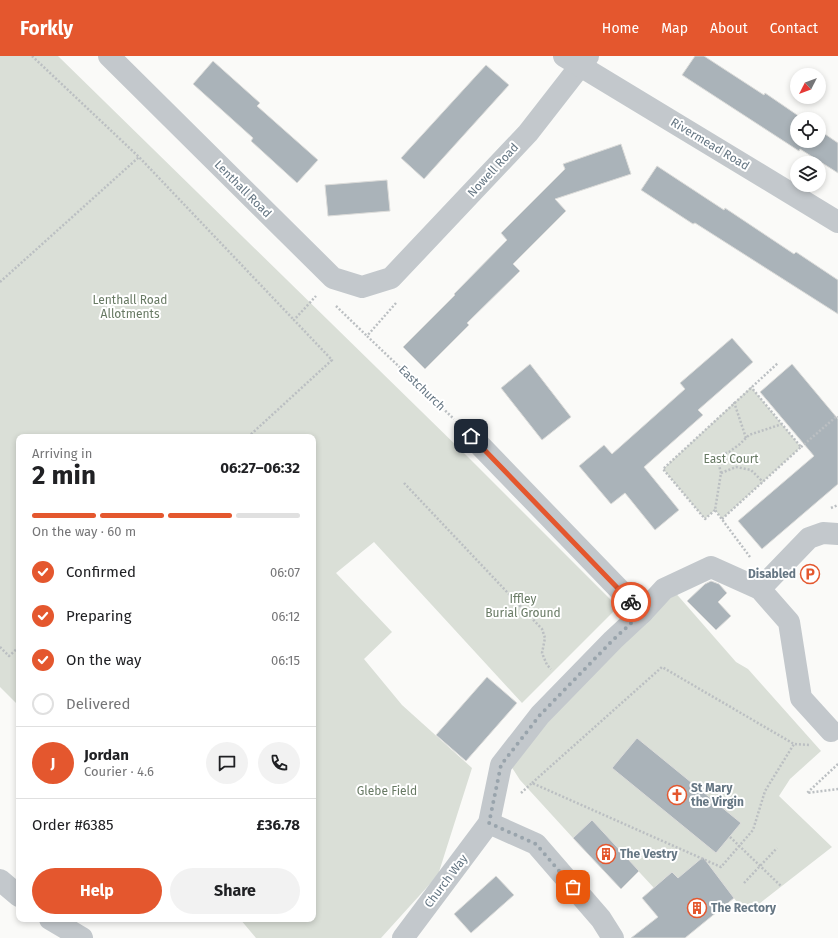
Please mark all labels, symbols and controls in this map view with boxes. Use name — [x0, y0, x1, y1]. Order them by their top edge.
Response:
text: Forkly — [20, 17, 73, 40]
text: Home — [602, 20, 639, 37]
text: Map — [661, 20, 688, 37]
text: About — [710, 20, 748, 37]
text: Contact — [770, 20, 818, 37]
north arrow — [790, 68, 826, 104]
map controls — [790, 68, 826, 192]
button: locate — [790, 112, 826, 148]
street label: Rivermead Road — [668, 115, 752, 173]
street label: Nowell Road — [465, 140, 521, 200]
button: layers — [790, 156, 826, 192]
street label: Lenthall Road — [212, 158, 274, 220]
park label: Lenthall Road Allotments — [93, 293, 167, 321]
street label: Eastchurch — [396, 362, 448, 414]
pin — [454, 419, 488, 453]
icon: home — [460, 425, 482, 447]
text: Arriving in — [32, 446, 92, 461]
park label: East Court — [703, 452, 759, 466]
text: 06:27–06:32 — [220, 459, 300, 477]
text: 2 min — [32, 460, 96, 491]
text: On the way · 60 m — [32, 524, 136, 539]
icon: check — [32, 561, 54, 583]
text: Confirmed — [66, 563, 136, 581]
parking icon: Disabled — [799, 563, 821, 585]
text: 06:07 — [270, 565, 300, 580]
place label: Disabled — [748, 567, 796, 581]
courier — [611, 582, 651, 622]
icon: bike — [620, 591, 642, 613]
park label: Iffley Burial Ground — [485, 592, 561, 620]
icon: check — [32, 605, 54, 627]
text: Preparing — [66, 607, 131, 625]
text: 06:12 — [271, 609, 300, 624]
icon: check — [32, 649, 54, 671]
text: On the way — [66, 651, 141, 669]
text: 06:15 — [271, 653, 300, 668]
text: Delivered — [66, 695, 130, 713]
button: chat — [206, 742, 248, 784]
button: phone — [258, 742, 300, 784]
text: Jordan — [84, 746, 129, 764]
text: J — [51, 754, 55, 772]
text: Courier · 4.6 — [84, 764, 154, 779]
place label: St Mary the Virgin — [691, 781, 744, 809]
park label: Glebe Field — [357, 784, 417, 798]
church icon: St Mary the Virgin — [666, 784, 688, 806]
text: Order #6385 — [32, 816, 114, 834]
text: £36.78 — [257, 816, 300, 834]
building icon: The Vestry — [595, 843, 617, 865]
place label: The Vestry — [620, 847, 678, 861]
street label: Church Way — [422, 852, 470, 910]
button: Help — [32, 868, 162, 914]
button: Share — [170, 868, 300, 914]
pin — [556, 870, 590, 904]
icon: bag — [562, 876, 584, 898]
building icon: The Rectory — [686, 897, 708, 919]
place label: The Rectory — [711, 901, 777, 915]

